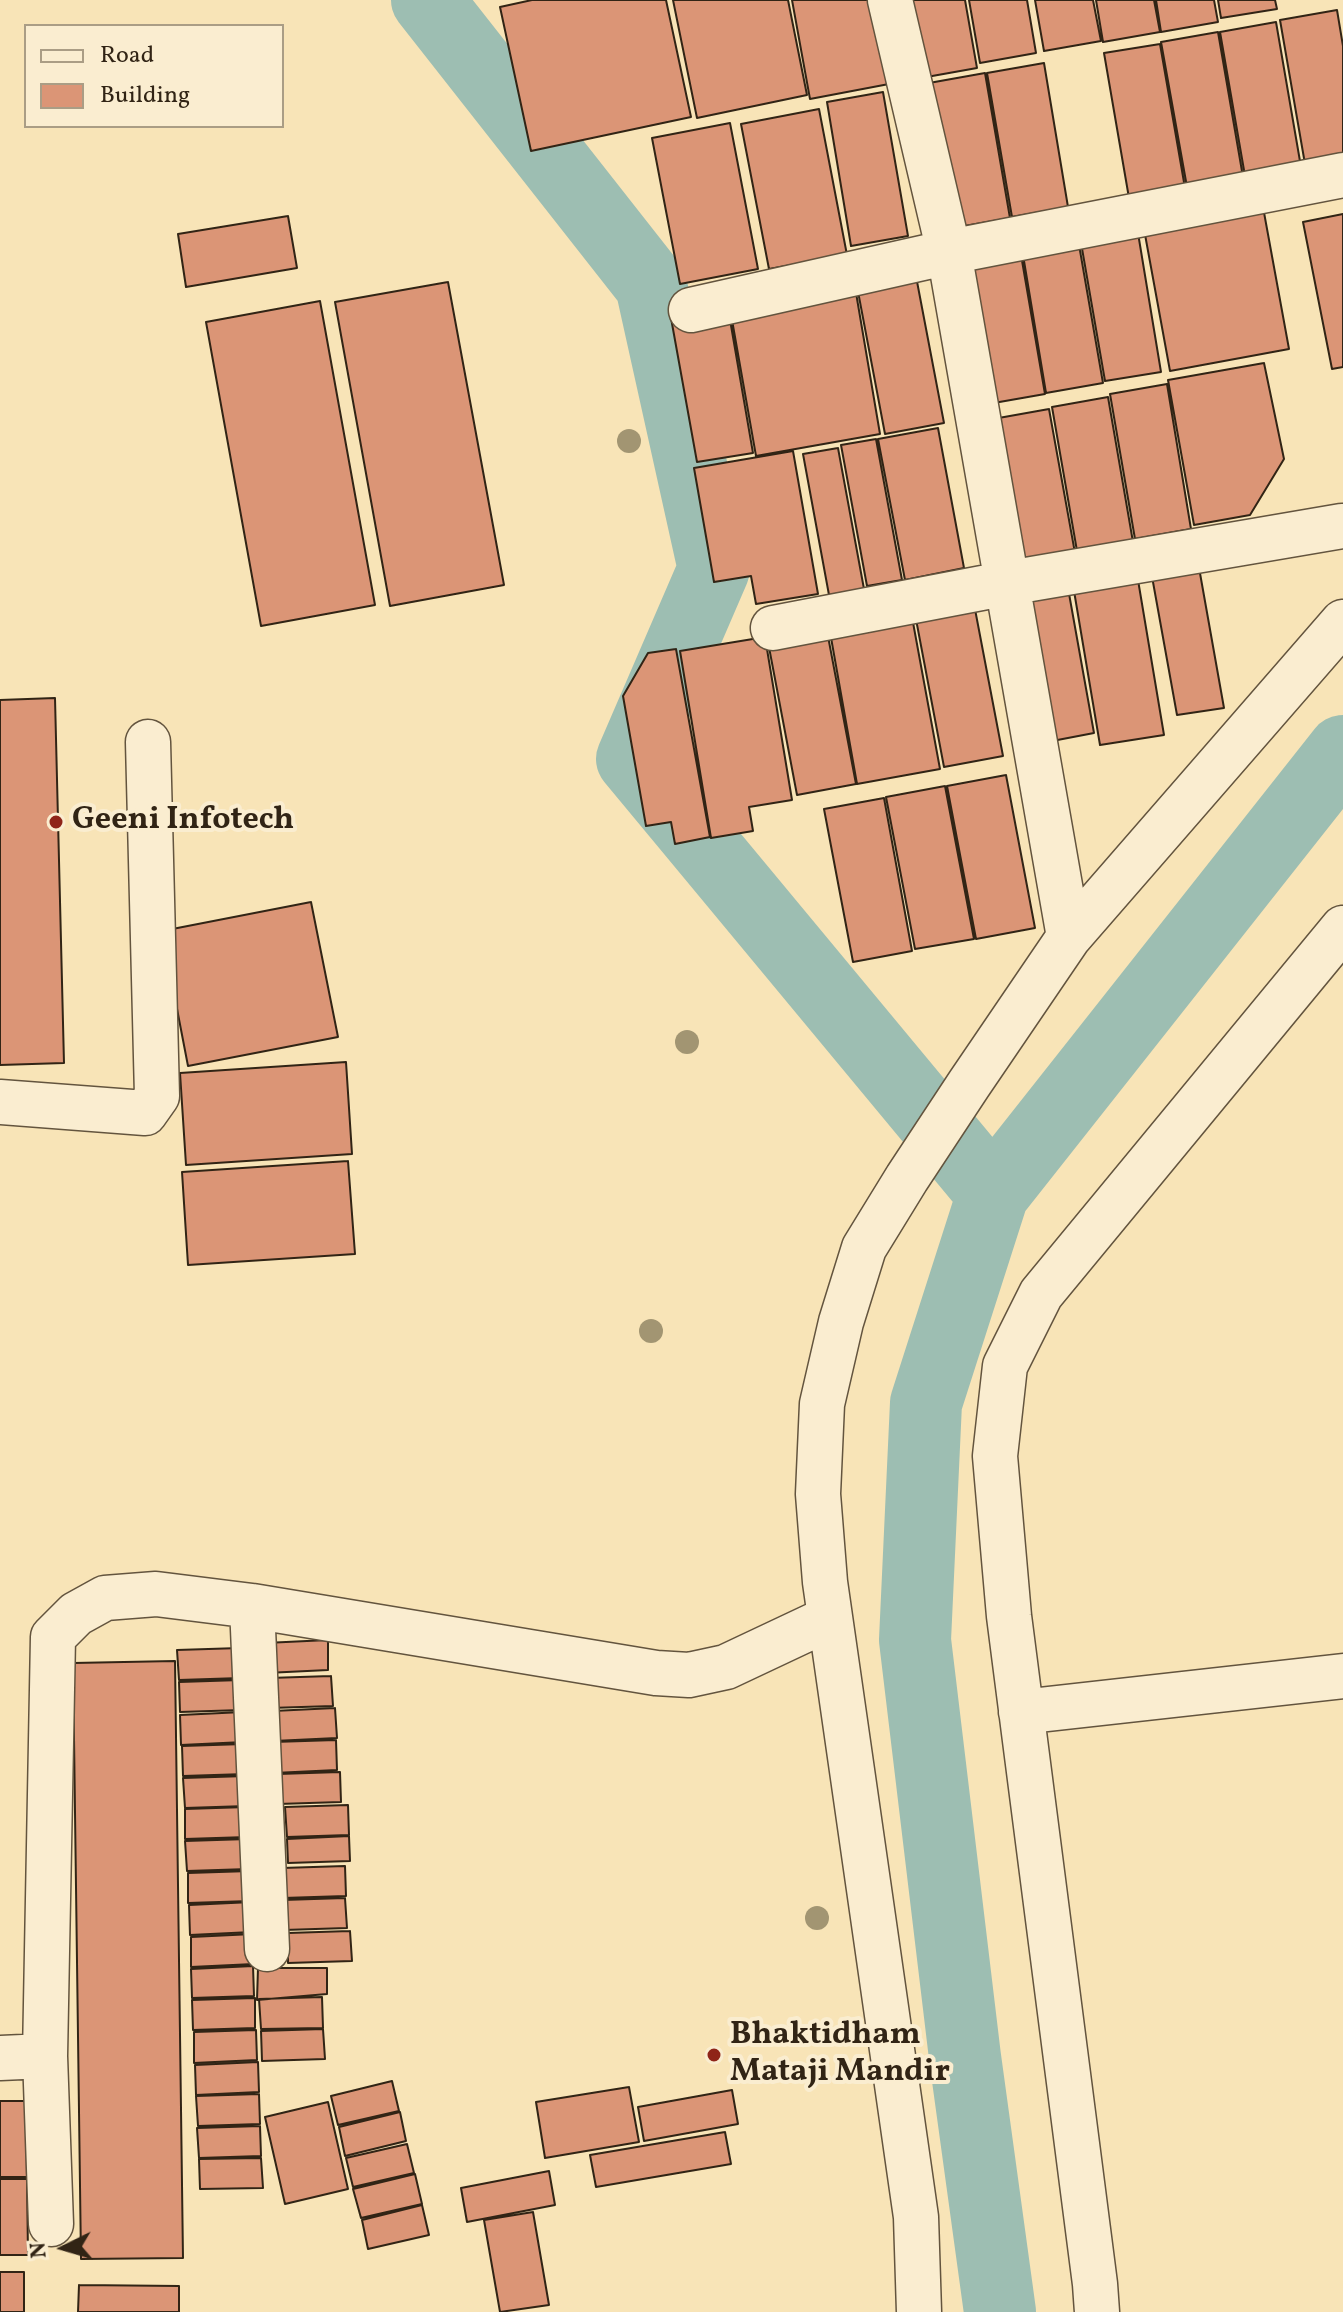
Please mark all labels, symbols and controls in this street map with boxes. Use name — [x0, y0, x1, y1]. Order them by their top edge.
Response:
legend — [24, 24, 284, 128]
text: Road — [100, 39, 154, 73]
text: Building — [100, 79, 190, 113]
place label: Geeni Infotech — [72, 803, 294, 841]
marker: Geeni Infotech — [47, 813, 65, 831]
place label: Bhaktidham Mataji Mandir — [730, 2018, 950, 2093]
marker: Bhaktidham Mataji Mandir — [705, 2046, 723, 2064]
north arrow — [24, 2208, 104, 2288]
text: N — [23, 2241, 56, 2259]

